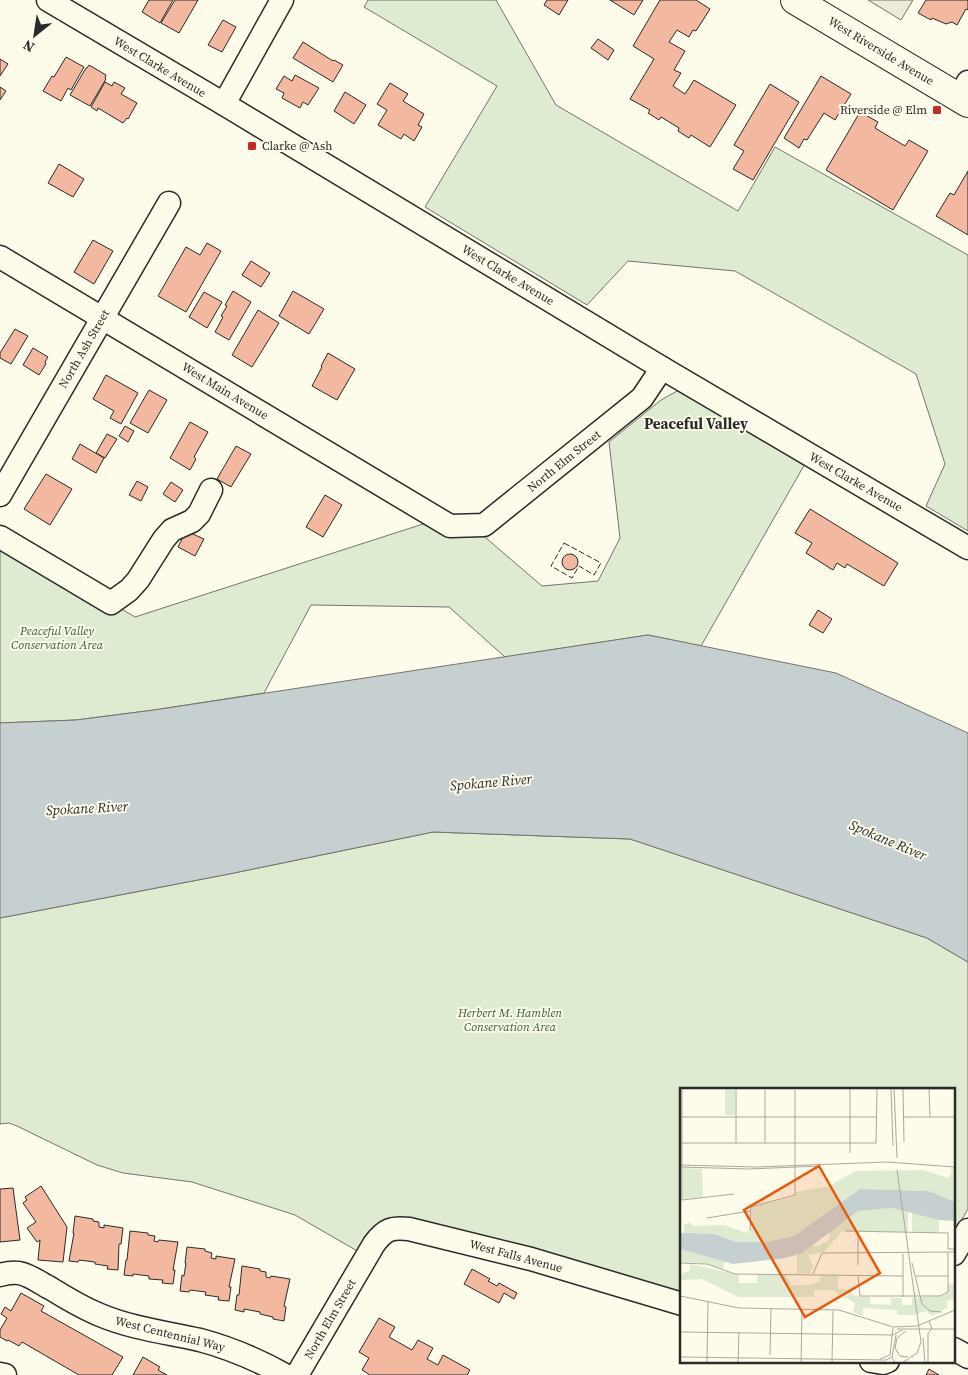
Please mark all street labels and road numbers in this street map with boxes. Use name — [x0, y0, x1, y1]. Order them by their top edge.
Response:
street label: West Riverside Avenue — [825, 13, 937, 89]
street label: West Clarke Avenue — [111, 33, 209, 101]
street label: West Clarke Avenue — [459, 241, 557, 309]
street label: North Ash Street — [55, 307, 113, 391]
street label: West Main Avenue — [179, 359, 271, 423]
street label: North Elm Street — [524, 426, 604, 496]
street label: West Clarke Avenue — [806, 449, 906, 515]
street label: West Falls Avenue — [468, 1236, 564, 1276]
street label: North Elm Street — [301, 1276, 359, 1362]
street label: West Centennial Way — [113, 1313, 227, 1356]

